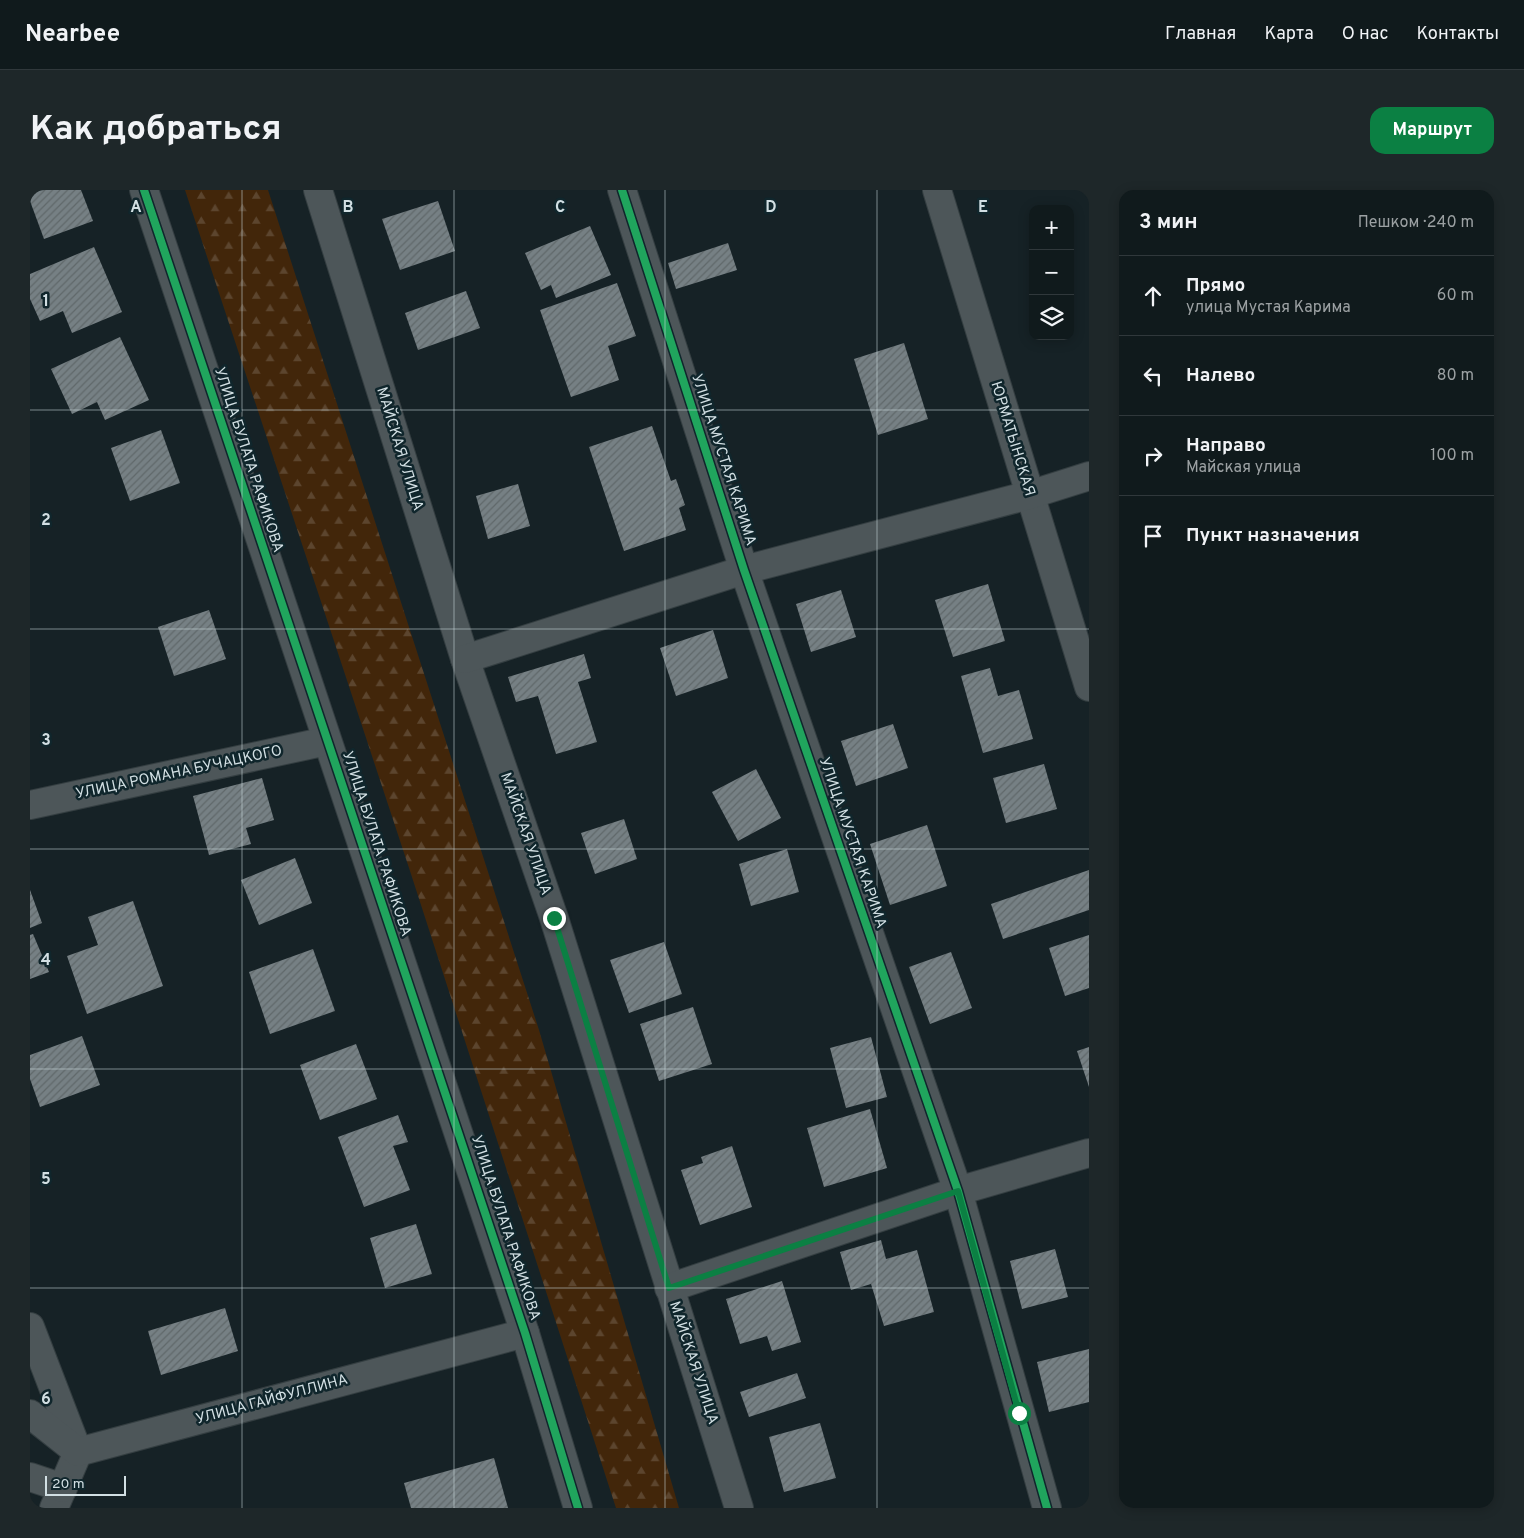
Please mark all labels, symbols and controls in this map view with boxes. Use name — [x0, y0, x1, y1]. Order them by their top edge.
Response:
text: Nearbee — [25, 20, 120, 50]
text: Главная — [1165, 23, 1236, 46]
text: Карта — [1264, 23, 1314, 46]
text: О нас — [1342, 23, 1388, 46]
text: Контакты — [1416, 23, 1499, 46]
button: Маршрут — [1370, 107, 1494, 154]
text: Как добраться — [30, 108, 282, 152]
text: A — [130, 198, 142, 218]
text: B — [342, 198, 354, 218]
text: C — [555, 198, 565, 218]
text: D — [765, 198, 777, 218]
text: E — [978, 198, 988, 218]
map controls — [1029, 205, 1074, 340]
button: + — [1029, 205, 1074, 250]
text: 3 мин — [1139, 209, 1198, 236]
text: Пешком · 240 m — [1358, 213, 1474, 233]
button: − — [1029, 250, 1074, 295]
text: Прямо — [1186, 274, 1245, 298]
icon: ahead — [1139, 282, 1167, 310]
text: 60 m — [1437, 286, 1474, 306]
text: 1 — [43, 292, 49, 312]
button: layers — [1029, 295, 1074, 340]
text: улица Мустая Карима — [1186, 298, 1351, 318]
icon: left — [1139, 362, 1167, 390]
text: Налево — [1186, 364, 1255, 388]
street label: УЛИЦА БУЛАТА РАФИКОВА — [209, 365, 287, 555]
text: 80 m — [1437, 366, 1474, 386]
street label: УЛИЦА МУСТАЯ КАРИМА — [686, 372, 760, 548]
street label: ЮРМАТЫНСКАЯ — [986, 379, 1038, 499]
street label: МАЙСКАЯ УЛИЦА — [371, 384, 429, 513]
text: Направо — [1186, 434, 1266, 458]
icon: right — [1139, 442, 1167, 470]
text: 100 m — [1430, 446, 1474, 466]
text: Майская улица — [1186, 458, 1301, 478]
text: 2 — [41, 511, 51, 531]
icon: arrive — [1139, 522, 1167, 550]
text: Пункт назначения — [1186, 524, 1360, 548]
text: 3 — [41, 731, 51, 751]
street label: УЛИЦА РОМАНА БУЧАЦКОГО — [74, 742, 284, 804]
street label: УЛИЦА БУЛАТА РАФИКОВА — [337, 749, 415, 939]
street label: УЛИЦА МУСТАЯ КАРИМА — [814, 755, 890, 931]
street label: МАЙСКАЯ УЛИЦА — [495, 770, 557, 898]
route end — [543, 907, 566, 930]
text: 4 — [41, 951, 51, 971]
street label: УЛИЦА БУЛАТА РАФИКОВА — [466, 1133, 544, 1323]
text: 5 — [41, 1170, 51, 1190]
street label: МАЙСКАЯ УЛИЦА — [664, 1298, 724, 1427]
street label: УЛИЦА ГАЙФУЛЛИНА — [193, 1369, 350, 1429]
text: 6 — [41, 1390, 51, 1410]
route start — [1008, 1402, 1031, 1425]
scale bar — [45, 1473, 126, 1496]
text: 20 m — [52, 1476, 85, 1493]

